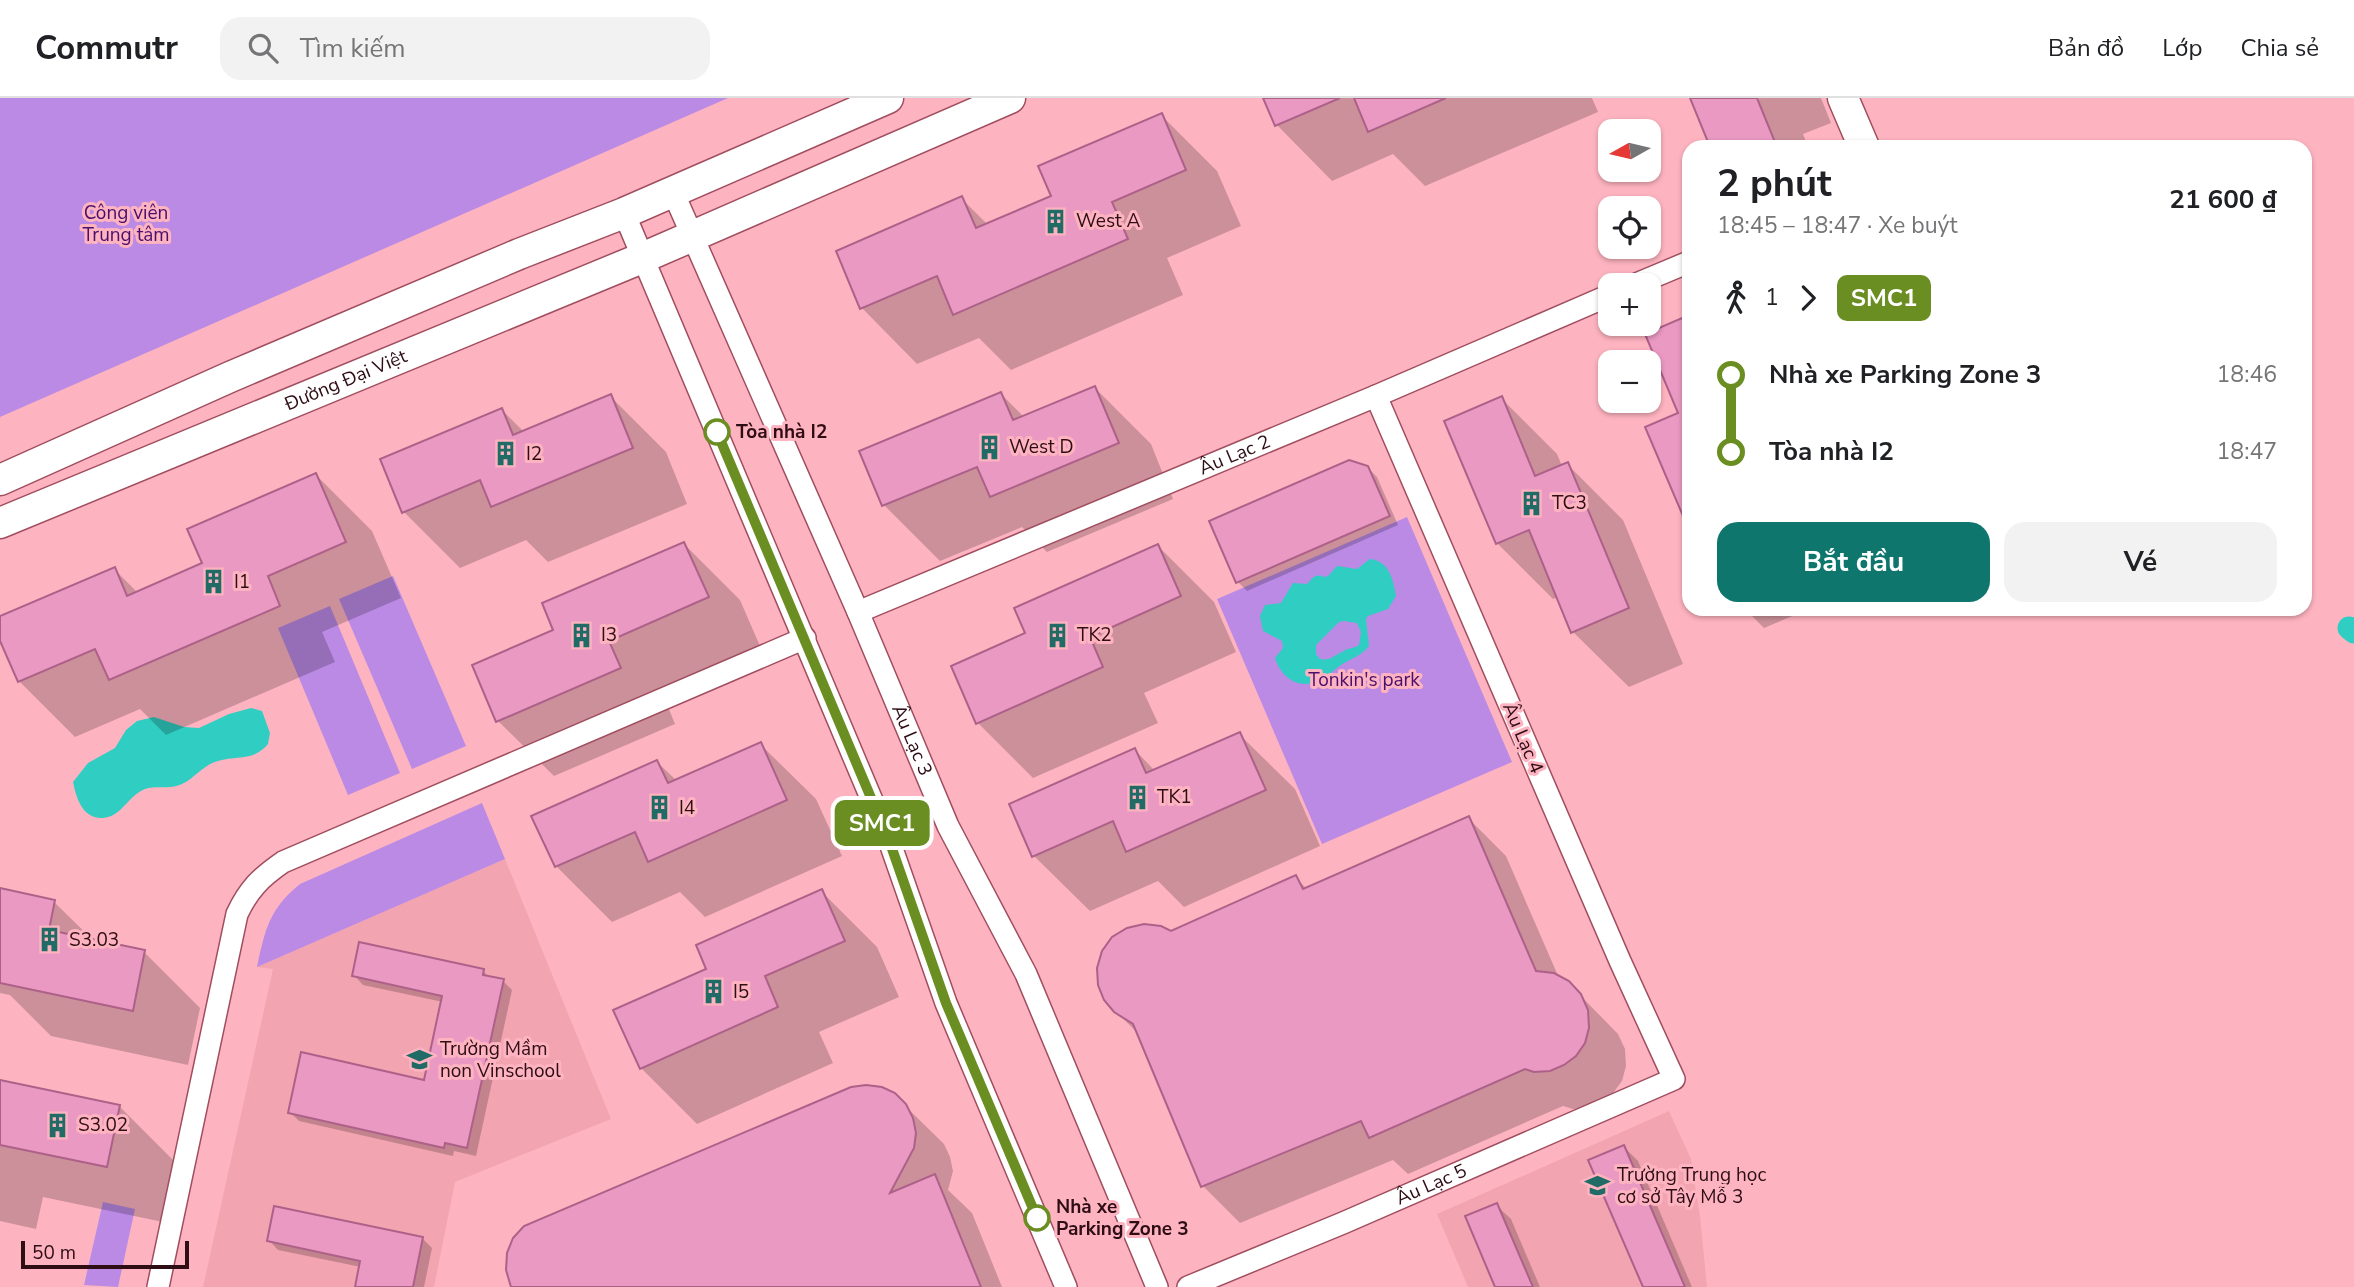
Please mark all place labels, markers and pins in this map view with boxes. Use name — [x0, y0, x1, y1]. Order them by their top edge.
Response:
building icon: West A — [1042, 207, 1070, 235]
place label: West A — [1076, 208, 1140, 234]
marker: Tòa nhà I2 — [704, 419, 730, 445]
place label: Tòa nhà I2 — [736, 419, 827, 445]
building icon: West D — [975, 433, 1003, 461]
place label: West D — [1009, 434, 1074, 460]
building icon: I2 — [492, 440, 520, 468]
place label: I2 — [526, 441, 542, 467]
building icon: TC3 — [1518, 489, 1546, 517]
place label: TC3 — [1552, 490, 1587, 516]
building icon: I1 — [200, 568, 228, 596]
place label: I1 — [234, 569, 250, 595]
building icon: I3 — [567, 621, 595, 649]
building icon: TK2 — [1043, 621, 1071, 649]
place label: I3 — [601, 622, 617, 648]
place label: TK2 — [1077, 622, 1112, 648]
building icon: TK1 — [1123, 783, 1151, 811]
place label: TK1 — [1157, 784, 1192, 810]
building icon: I4 — [645, 794, 673, 822]
place label: I4 — [679, 795, 695, 821]
building icon: S3.03 — [35, 926, 63, 954]
place label: S3.03 — [69, 927, 119, 953]
building icon: I5 — [699, 978, 727, 1006]
place label: I5 — [733, 979, 749, 1005]
place label: Trường Mầm non Vinschool — [440, 1036, 561, 1084]
school or university icon: Trường Mầm non Vinschool — [406, 1046, 434, 1074]
building icon: S3.02 — [44, 1111, 72, 1139]
place label: S3.02 — [78, 1112, 128, 1138]
place label: Trường Trung học cơ sở Tây Mỗ 3 — [1617, 1162, 1766, 1210]
school or university icon: Trường Trung học cơ sở Tây Mỗ 3 — [1583, 1172, 1611, 1200]
place label: Nhà xe Parking Zone 3 — [1056, 1194, 1189, 1242]
marker: Nhà xe Parking Zone 3 — [1024, 1205, 1050, 1231]

